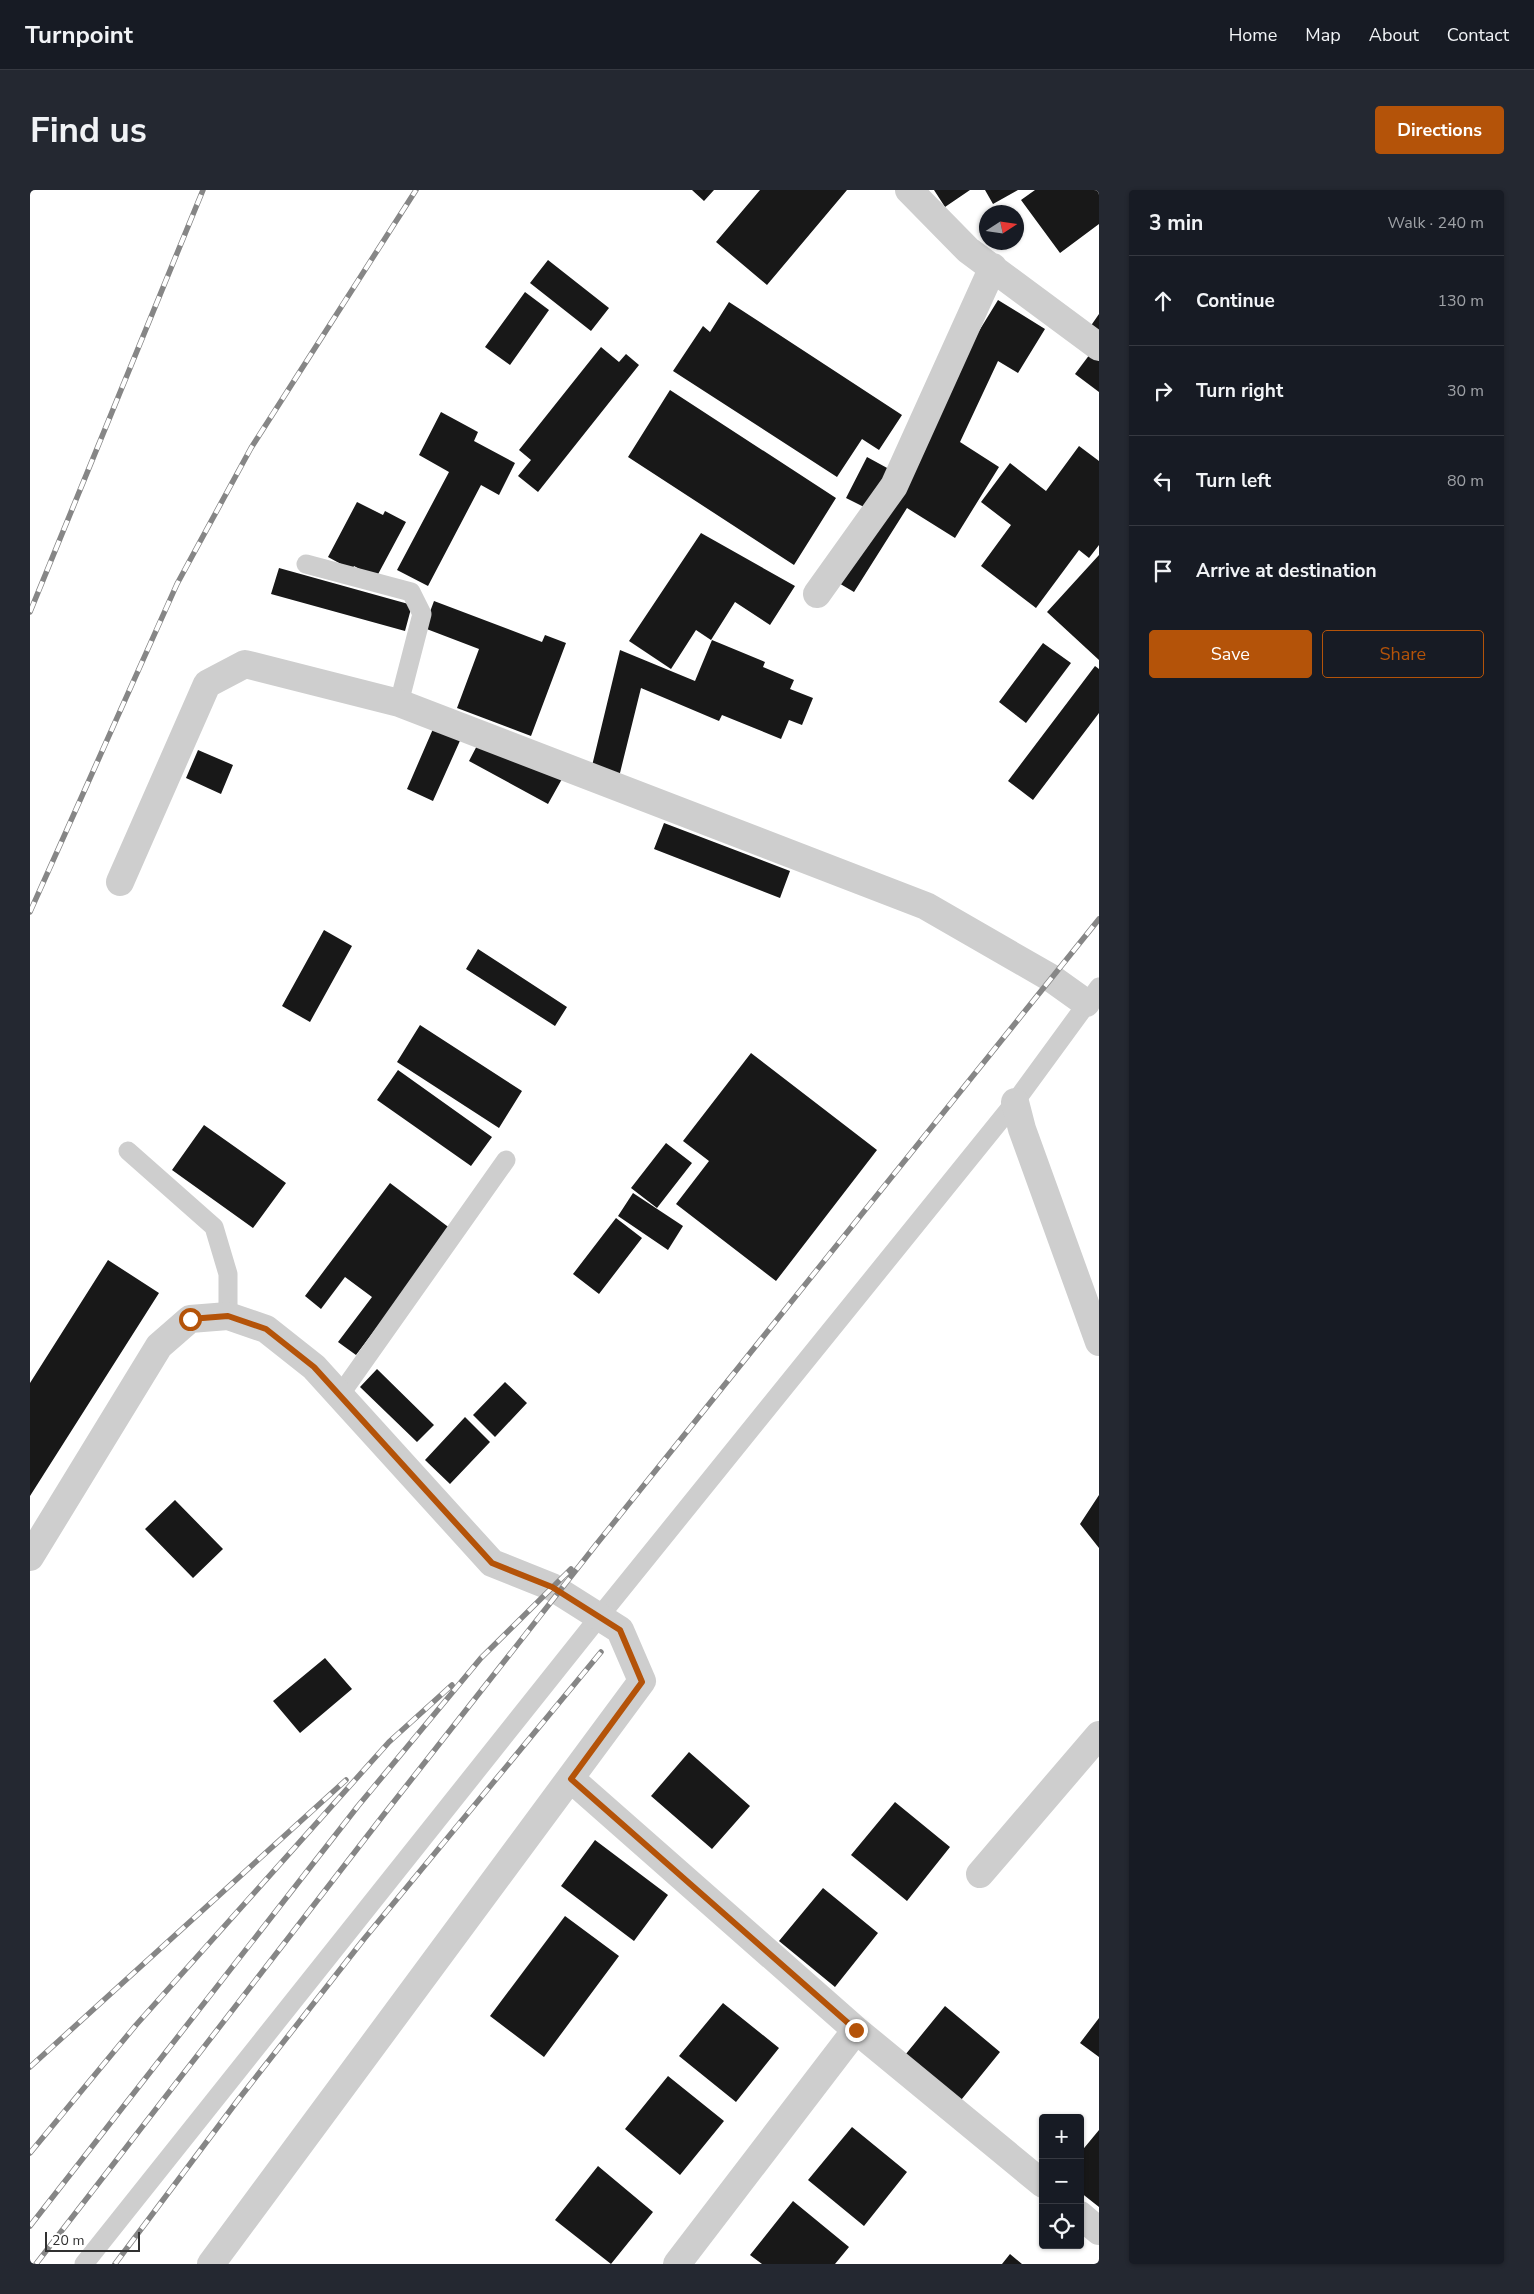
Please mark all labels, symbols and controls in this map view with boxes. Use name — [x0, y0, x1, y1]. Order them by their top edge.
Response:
text: Turnpoint — [25, 19, 133, 51]
text: Home — [1229, 23, 1277, 47]
text: Map — [1305, 23, 1341, 47]
text: About — [1369, 23, 1419, 47]
text: Contact — [1447, 23, 1509, 47]
button: Directions — [1375, 106, 1504, 154]
text: Find us — [30, 107, 147, 154]
north arrow — [979, 205, 1024, 250]
text: 3 min — [1149, 209, 1203, 237]
text: Walk · 240 m — [1388, 212, 1484, 234]
icon: ahead — [1149, 287, 1177, 315]
text: Continue — [1196, 288, 1275, 314]
text: 130 m — [1437, 290, 1484, 312]
icon: right — [1149, 377, 1177, 405]
text: Turn right — [1196, 378, 1283, 404]
text: 30 m — [1447, 380, 1484, 402]
icon: left — [1149, 467, 1177, 495]
text: Turn left — [1196, 468, 1271, 494]
text: 80 m — [1447, 470, 1484, 492]
icon: arrive — [1149, 557, 1177, 585]
text: Arrive at destination — [1196, 558, 1377, 584]
button: Save — [1149, 630, 1312, 678]
button: Share — [1322, 630, 1484, 678]
route start — [179, 1308, 202, 1331]
route end — [845, 2019, 868, 2042]
map controls — [1039, 2114, 1084, 2249]
button: + — [1039, 2114, 1084, 2159]
button: − — [1039, 2159, 1084, 2204]
button: locate — [1039, 2204, 1084, 2249]
scale bar — [45, 2229, 140, 2252]
text: 20 m — [52, 2231, 84, 2250]

